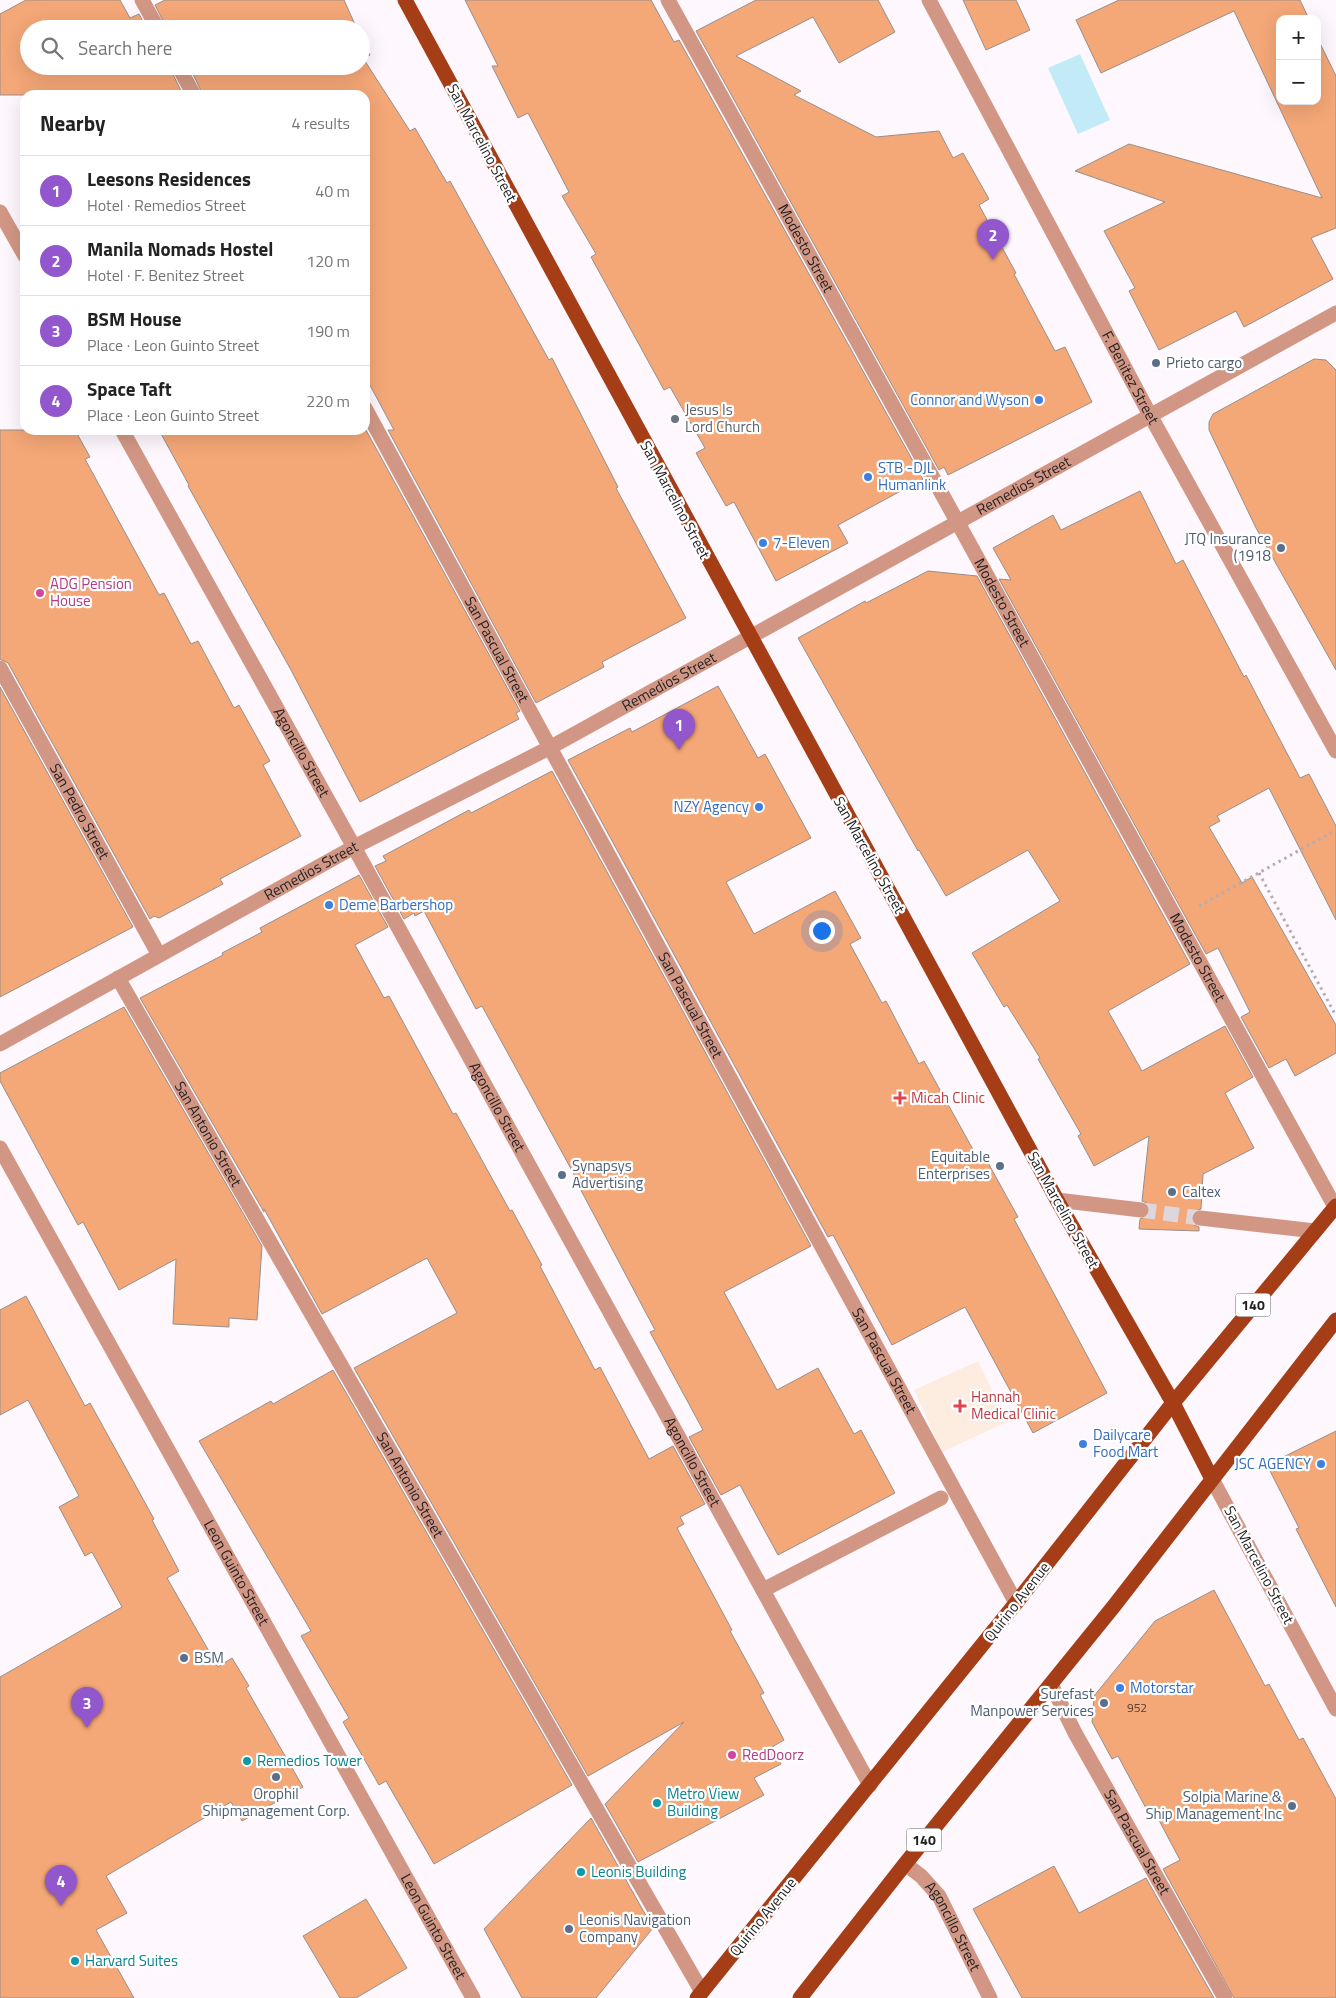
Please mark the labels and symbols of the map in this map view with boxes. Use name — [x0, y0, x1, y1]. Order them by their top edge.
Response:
street label: San Marcelino Street — [442, 80, 524, 207]
street label: Modesto Street — [772, 200, 840, 297]
pin: 2 — [977, 219, 1009, 260]
street label: F. Benitez Street — [1096, 327, 1165, 429]
place label: Prieto cargo — [1166, 351, 1242, 374]
marker: Prieto cargo — [1150, 357, 1162, 369]
place label: Connor and Wyson — [910, 388, 1029, 411]
marker: Connor and Wyson — [1033, 394, 1045, 406]
place label: Jesus Is Lord Church — [685, 398, 760, 438]
marker: Jesus Is Lord Church — [669, 413, 681, 425]
street label: San Marcelino Street — [635, 437, 717, 564]
street label: Remedios Street — [972, 450, 1075, 521]
place label: STB -DJL Humanlink — [878, 456, 946, 496]
marker: STB -DJL Humanlink — [862, 471, 874, 483]
place label: JTQ Insurance (1918 — [1184, 527, 1271, 567]
place label: 7-Eleven — [773, 531, 830, 554]
marker: 7-Eleven — [757, 537, 769, 549]
marker: JTQ Insurance (1918 — [1275, 542, 1287, 554]
street label: Modesto Street — [969, 554, 1036, 652]
place label: ADG Pension House — [50, 572, 132, 612]
marker: ADG Pension House — [34, 587, 46, 599]
street label: San Pascual Street — [459, 592, 536, 707]
street label: Remedios Street — [617, 645, 721, 717]
street label: Agoncillo Street — [268, 703, 336, 802]
pin: 1 — [663, 709, 695, 750]
street label: San Pedro Street — [44, 759, 116, 864]
street label: San Marcelino Street — [828, 792, 912, 918]
place label: NZY Agency — [674, 795, 749, 818]
marker: NZY Agency — [753, 801, 765, 813]
street label: Remedios Street — [259, 834, 363, 906]
place label: Deme Barbershop — [339, 893, 453, 916]
marker: Deme Barbershop — [323, 899, 335, 911]
street label: Modesto Street — [1164, 909, 1232, 1006]
your location — [809, 918, 835, 944]
street label: San Pascual Street — [652, 948, 729, 1063]
street label: Agoncillo Street — [464, 1058, 532, 1156]
street label: San Antonio Street — [169, 1077, 248, 1191]
place label: Micah Clinic — [911, 1086, 985, 1109]
marker: Micah Clinic — [893, 1091, 907, 1105]
place label: Equitable Enterprises — [918, 1145, 990, 1185]
street label: San Marcelino Street — [1022, 1147, 1106, 1273]
place label: Synapsys Advertising — [572, 1154, 643, 1194]
marker: Equitable Enterprises — [994, 1160, 1006, 1172]
marker: Synapsys Advertising — [556, 1169, 568, 1181]
place label: Caltex — [1182, 1180, 1221, 1203]
marker: Caltex — [1166, 1186, 1178, 1198]
road number: 140 — [1236, 1294, 1270, 1316]
street label: San Pascual Street — [846, 1303, 923, 1418]
place label: Hannah Medical Clinic — [971, 1385, 1056, 1425]
marker: Hannah Medical Clinic — [953, 1399, 967, 1413]
street label: Agoncillo Street — [659, 1413, 727, 1511]
place label: Dailycare Food Mart — [1093, 1423, 1159, 1463]
street label: San Antonio Street — [371, 1428, 450, 1542]
marker: Dailycare Food Mart — [1077, 1438, 1089, 1450]
place label: JSC AGENCY — [1234, 1452, 1311, 1475]
marker: JSC AGENCY — [1315, 1458, 1327, 1470]
street label: San Marcelino Street — [1219, 1502, 1301, 1629]
street label: Leon Guinto Street — [198, 1515, 276, 1630]
street label: Quirino Avenue — [978, 1557, 1055, 1647]
place label: BSM — [194, 1646, 224, 1669]
marker: BSM — [178, 1652, 190, 1664]
place label: Motorstar — [1130, 1676, 1194, 1699]
place label: Surefast Manpower Services — [970, 1682, 1095, 1722]
marker: Motorstar — [1114, 1682, 1126, 1694]
pin: 3 — [71, 1687, 103, 1728]
marker: Surefast Manpower Services — [1098, 1697, 1110, 1709]
house number: 952 — [1127, 1698, 1147, 1717]
place label: RedDoorz — [742, 1743, 804, 1766]
place label: Remedios Tower — [257, 1749, 362, 1772]
marker: RedDoorz — [726, 1749, 738, 1761]
marker: Remedios Tower — [241, 1755, 253, 1767]
marker: Orophil Shipmanagement Corp. — [270, 1771, 282, 1783]
place label: Orophil Shipmanagement Corp. — [202, 1782, 350, 1822]
place label: Metro View Building — [667, 1782, 740, 1822]
street label: San Pascual Street — [1098, 1785, 1177, 1900]
place label: Solpia Marine & Ship Management Inc — [1145, 1785, 1283, 1825]
marker: Metro View Building — [651, 1797, 663, 1809]
marker: Solpia Marine & Ship Management Inc — [1286, 1800, 1298, 1812]
road number: 140 — [906, 1828, 942, 1852]
place label: Leonis Building — [591, 1860, 686, 1883]
pin: 4 — [45, 1865, 77, 1906]
marker: Leonis Building — [575, 1866, 587, 1878]
street label: Leon Guinto Street — [395, 1869, 473, 1984]
street label: Quirino Avenue — [724, 1872, 802, 1961]
street label: Agoncillo Street — [920, 1876, 987, 1976]
place label: Leonis Navigation Company — [579, 1908, 691, 1948]
marker: Leonis Navigation Company — [563, 1923, 575, 1935]
place label: Harvard Suites — [85, 1949, 178, 1972]
marker: Harvard Suites — [69, 1955, 81, 1967]

